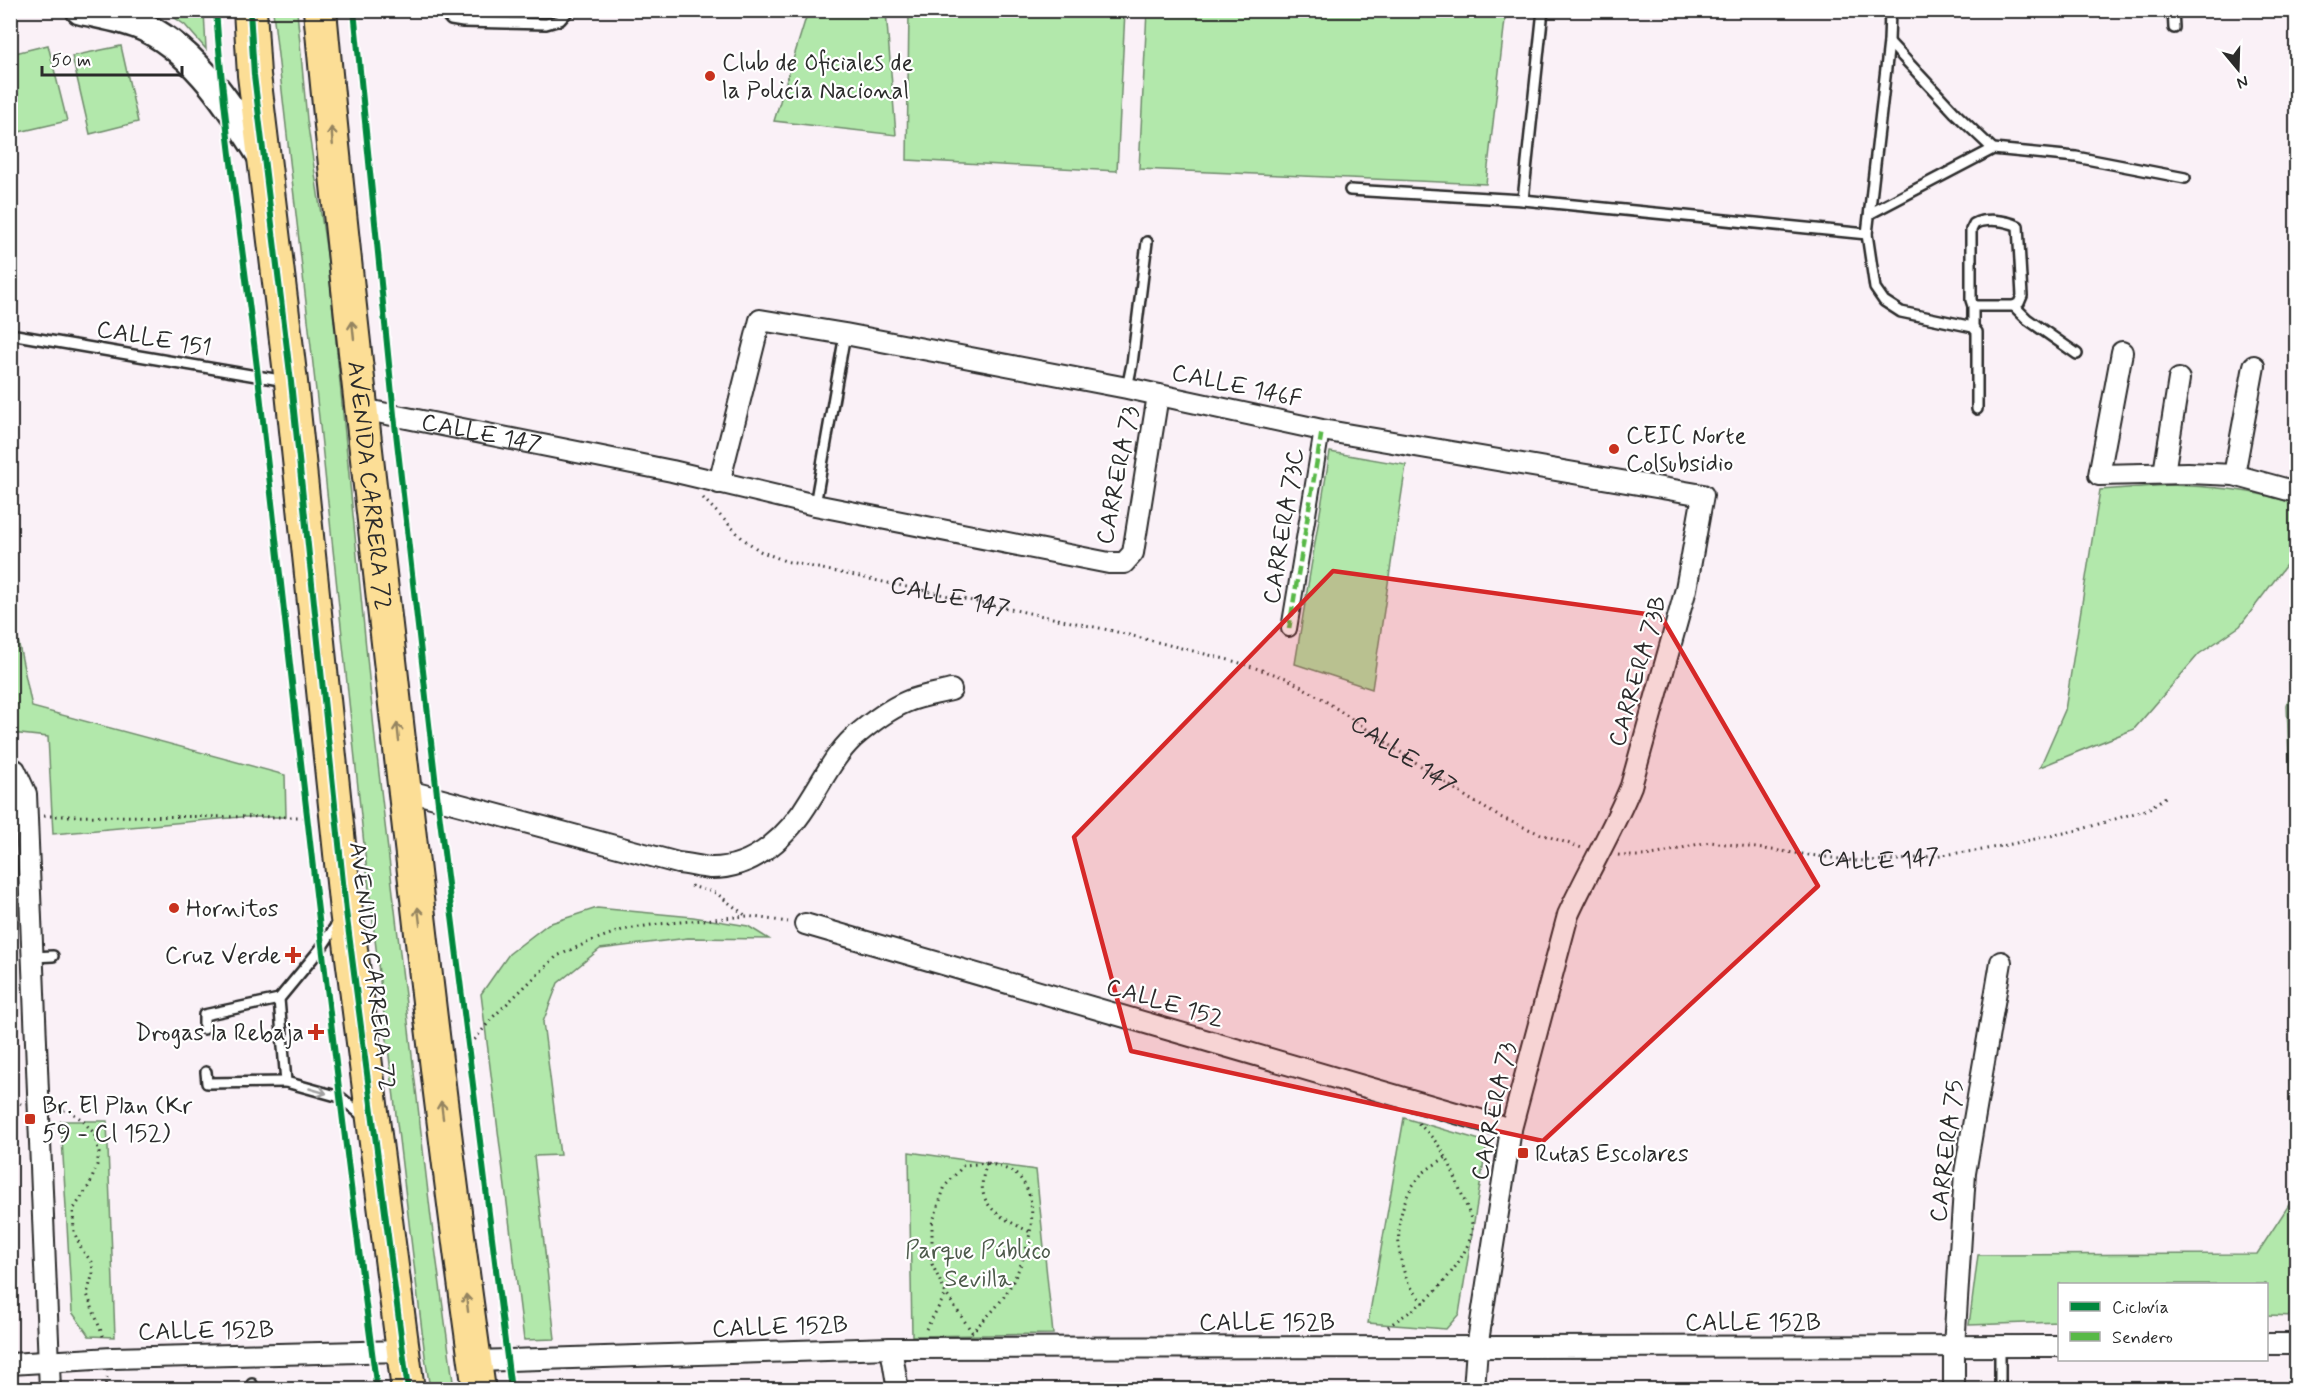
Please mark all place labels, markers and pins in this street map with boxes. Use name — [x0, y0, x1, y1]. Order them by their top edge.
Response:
place label: Club de Oficiales de la Policía Nacional — [722, 48, 913, 107]
marker: Club de Oficiales de la Policía Nacional — [703, 69, 717, 83]
place label: CEIC Norte Colsubsidio — [1626, 421, 1747, 480]
marker: CEIC Norte Colsubsidio — [1607, 442, 1621, 456]
place label: Hornitos — [186, 894, 279, 925]
marker: Hornitos — [167, 901, 181, 915]
place label: Cruz Verde — [165, 941, 281, 972]
marker: Cruz Verde — [286, 948, 300, 962]
place label: Drogas la Rebaja — [135, 1018, 304, 1049]
marker: Drogas la Rebaja — [309, 1025, 323, 1039]
place label: Br. El Plan (Kr 59 - Cl 152) — [42, 1091, 192, 1150]
marker: Br. El Plan (Kr 59 - Cl 152) — [23, 1112, 37, 1126]
place label: Rutas Escolares — [1535, 1139, 1689, 1170]
marker: Rutas Escolares — [1516, 1146, 1530, 1160]

